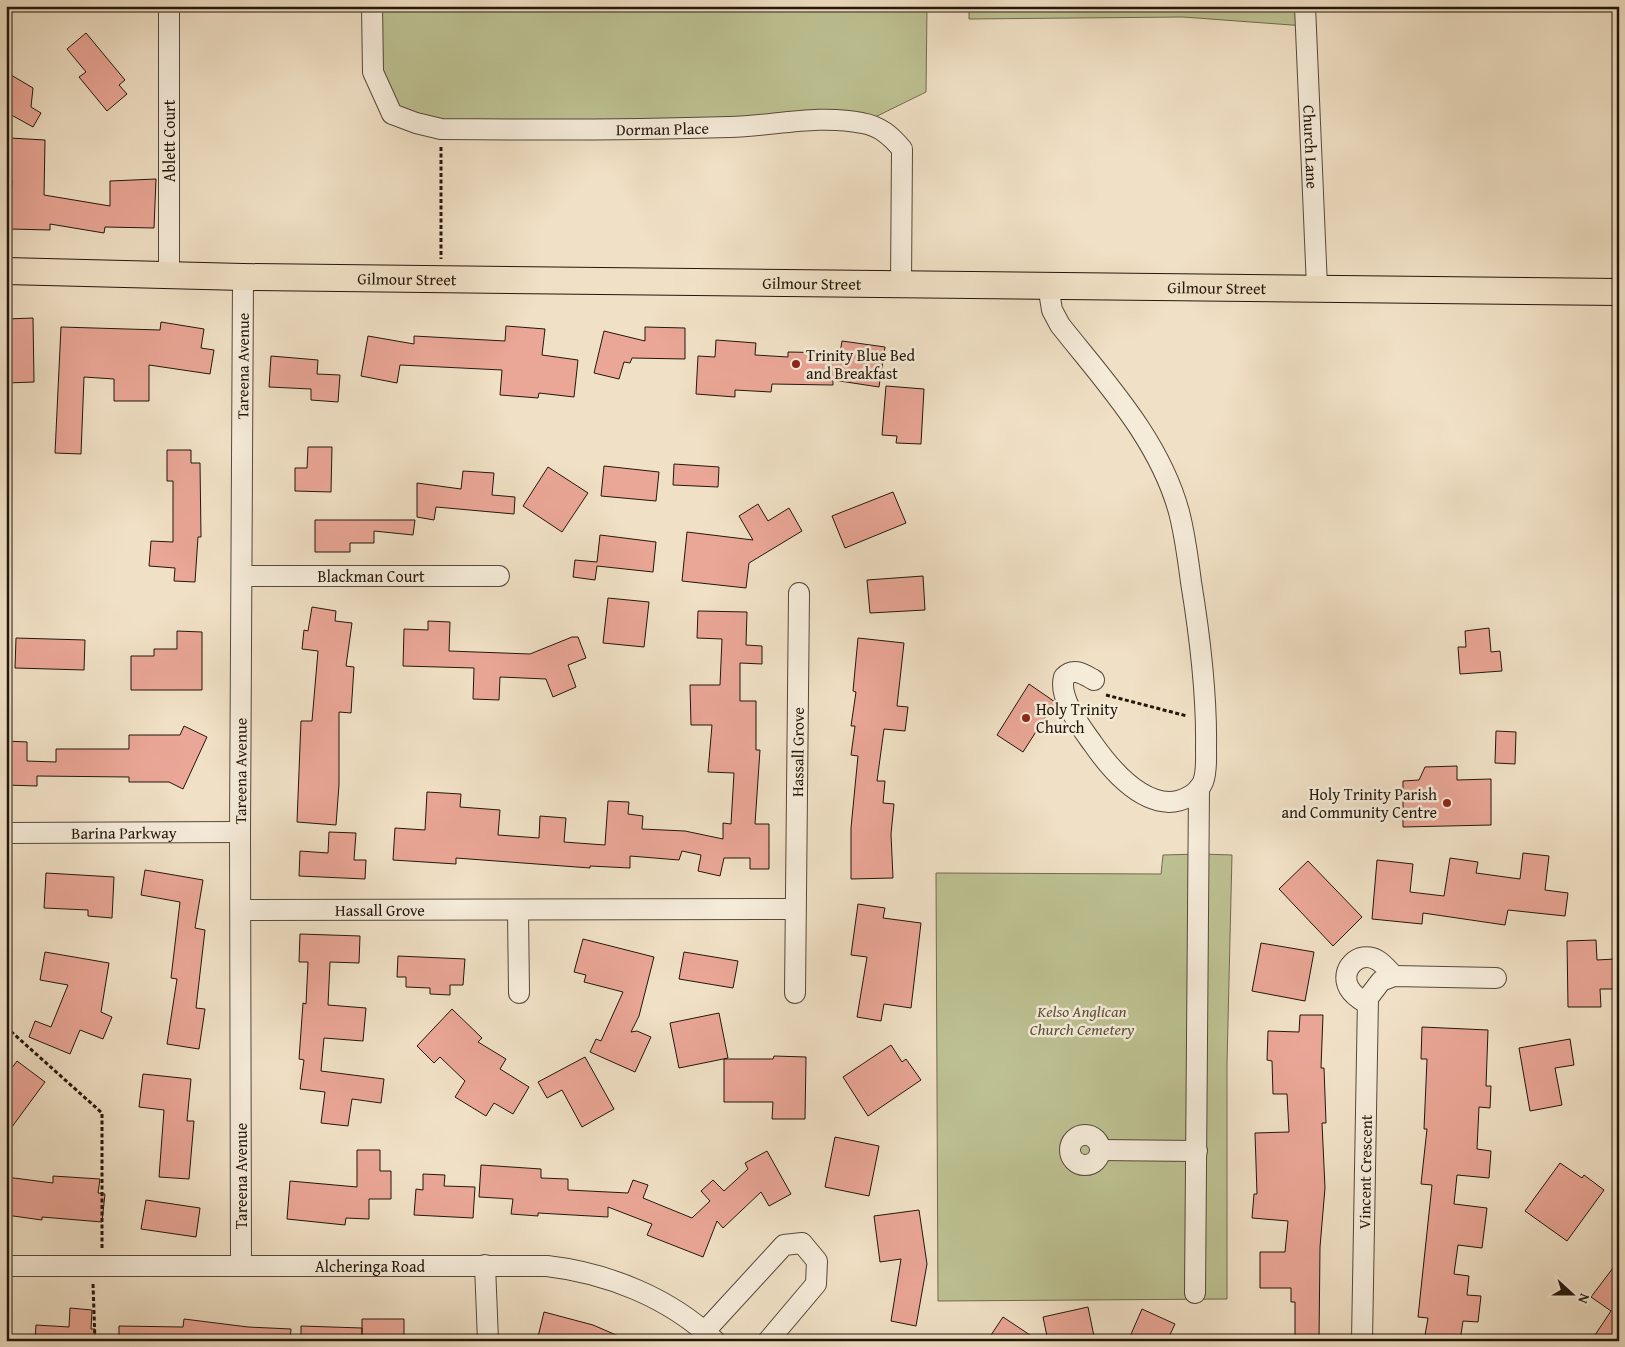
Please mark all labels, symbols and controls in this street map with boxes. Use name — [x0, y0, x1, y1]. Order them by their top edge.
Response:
street label: Ablett Court — [157, 99, 181, 182]
street label: Church Lane — [1297, 104, 1325, 189]
street label: Dorman Place — [616, 116, 709, 141]
street label: Gilmour Street — [357, 266, 457, 291]
street label: Gilmour Street — [762, 271, 862, 296]
street label: Gilmour Street — [1167, 275, 1267, 300]
street label: Tareena Avenue — [230, 313, 255, 419]
place label: Trinity Blue Bed and Breakfast — [806, 343, 916, 385]
marker: Trinity Blue Bed and Breakfast — [790, 358, 802, 370]
street label: Blackman Court — [317, 564, 425, 588]
place label: Holy Trinity Church — [1036, 697, 1118, 739]
street label: Hassall Grove — [785, 707, 810, 797]
marker: Holy Trinity Church — [1020, 712, 1032, 724]
street label: Tareena Avenue — [228, 718, 253, 824]
place label: Holy Trinity Parish and Community Centre — [1281, 782, 1437, 824]
marker: Holy Trinity Parish and Community Centre — [1441, 797, 1453, 809]
street label: Barina Parkway — [71, 820, 177, 845]
street label: Hassall Grove — [335, 898, 425, 922]
park label: Kelso Anglican Church Cemetery — [1030, 999, 1135, 1041]
street label: Vincent Crescent — [1352, 1114, 1378, 1230]
street label: Tareena Avenue — [229, 1123, 253, 1229]
street label: Alcheringa Road — [315, 1254, 426, 1278]
north arrow — [1548, 1270, 1598, 1320]
text: N — [1573, 1291, 1595, 1307]

